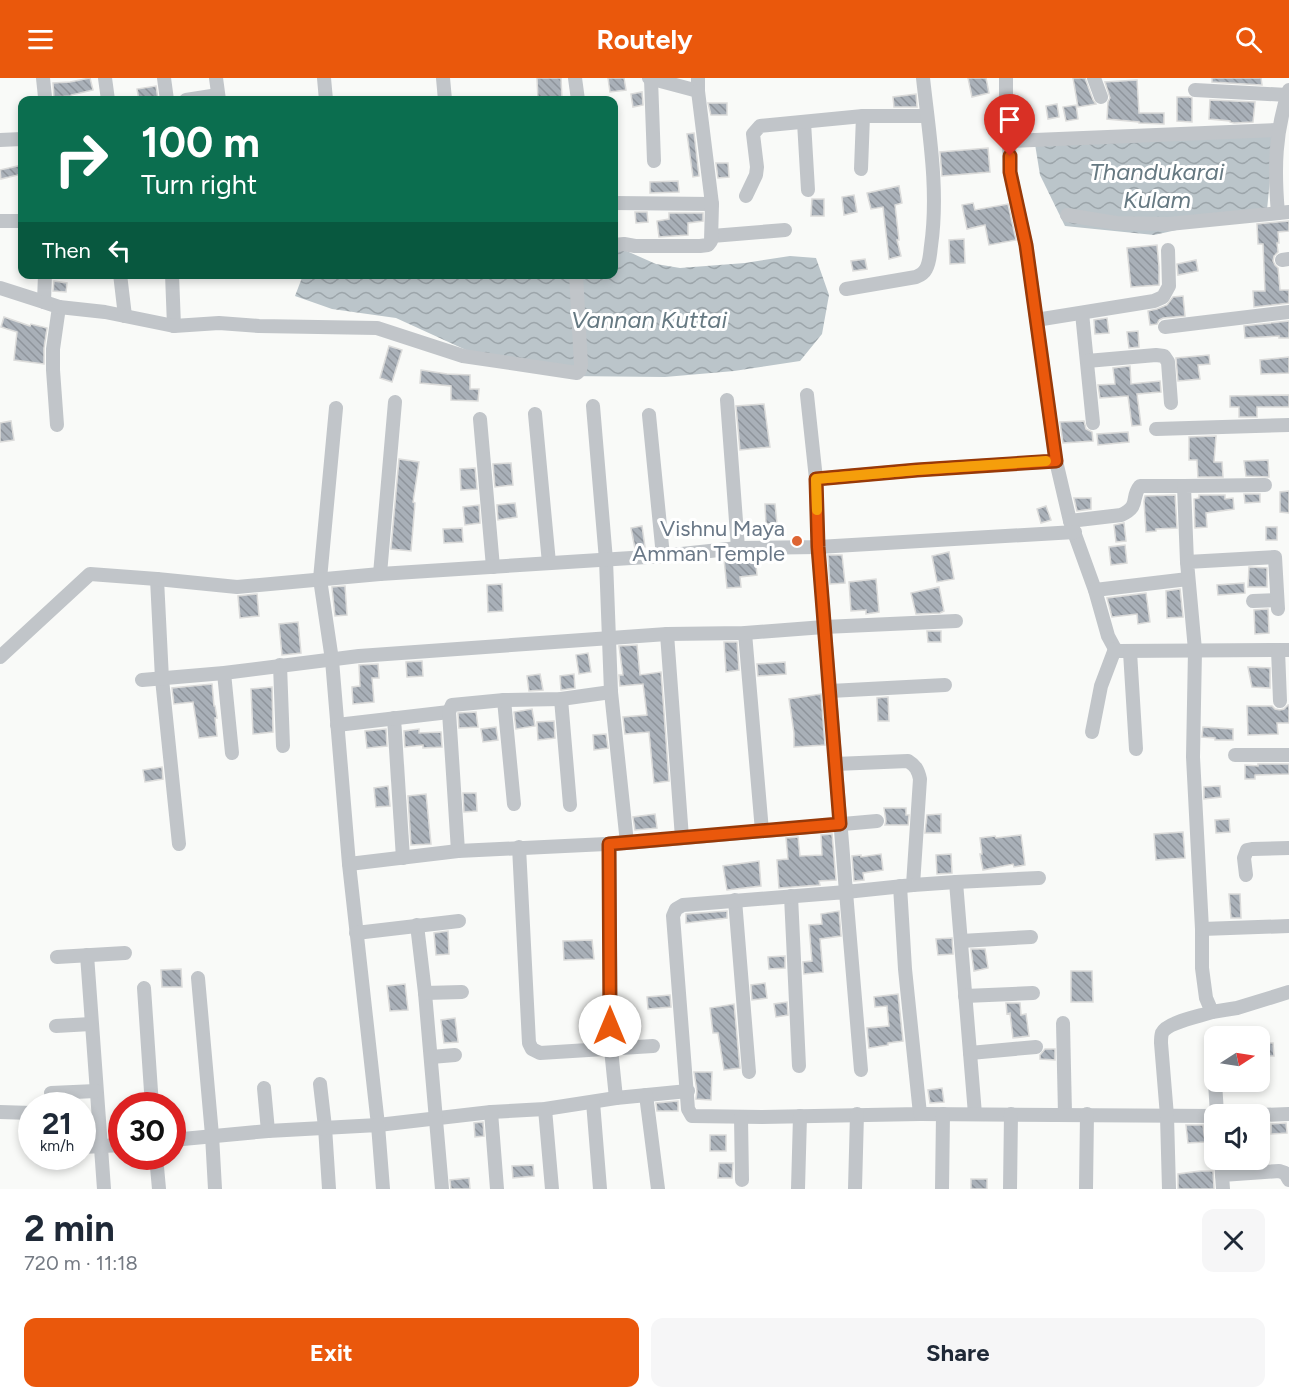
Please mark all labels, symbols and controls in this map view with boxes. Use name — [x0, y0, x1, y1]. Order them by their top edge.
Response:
icon: menu — [24, 23, 57, 56]
text: Routely — [596, 23, 693, 56]
icon: search — [1232, 23, 1265, 56]
pin — [984, 94, 1035, 156]
icon: arrive — [993, 103, 1026, 136]
text: 100 m — [141, 117, 260, 168]
icon: right — [42, 120, 120, 198]
water label: Thandukarai Kulam — [1090, 157, 1225, 214]
text: Turn right — [141, 168, 257, 201]
icon: left — [103, 234, 136, 267]
text: Then — [42, 237, 91, 264]
water label: Vannan Kuttai — [571, 305, 727, 334]
place label: Vishnu Maya Amman Temple — [632, 515, 785, 567]
marker: Vishnu Maya Amman Temple — [790, 534, 804, 548]
position arrow — [578, 994, 642, 1058]
north arrow — [1204, 1026, 1270, 1092]
map controls — [1204, 1026, 1270, 1170]
speed limit sign: 30 — [108, 1092, 186, 1170]
button: sound — [1204, 1104, 1270, 1170]
text: 21 — [42, 1105, 72, 1142]
text: km/h — [40, 1137, 74, 1155]
text: 2 min — [24, 1207, 115, 1250]
button: close — [1202, 1209, 1265, 1272]
text: 720 m · 11:18 — [24, 1251, 138, 1275]
button: Exit — [24, 1318, 639, 1387]
button: Share — [651, 1318, 1265, 1387]

